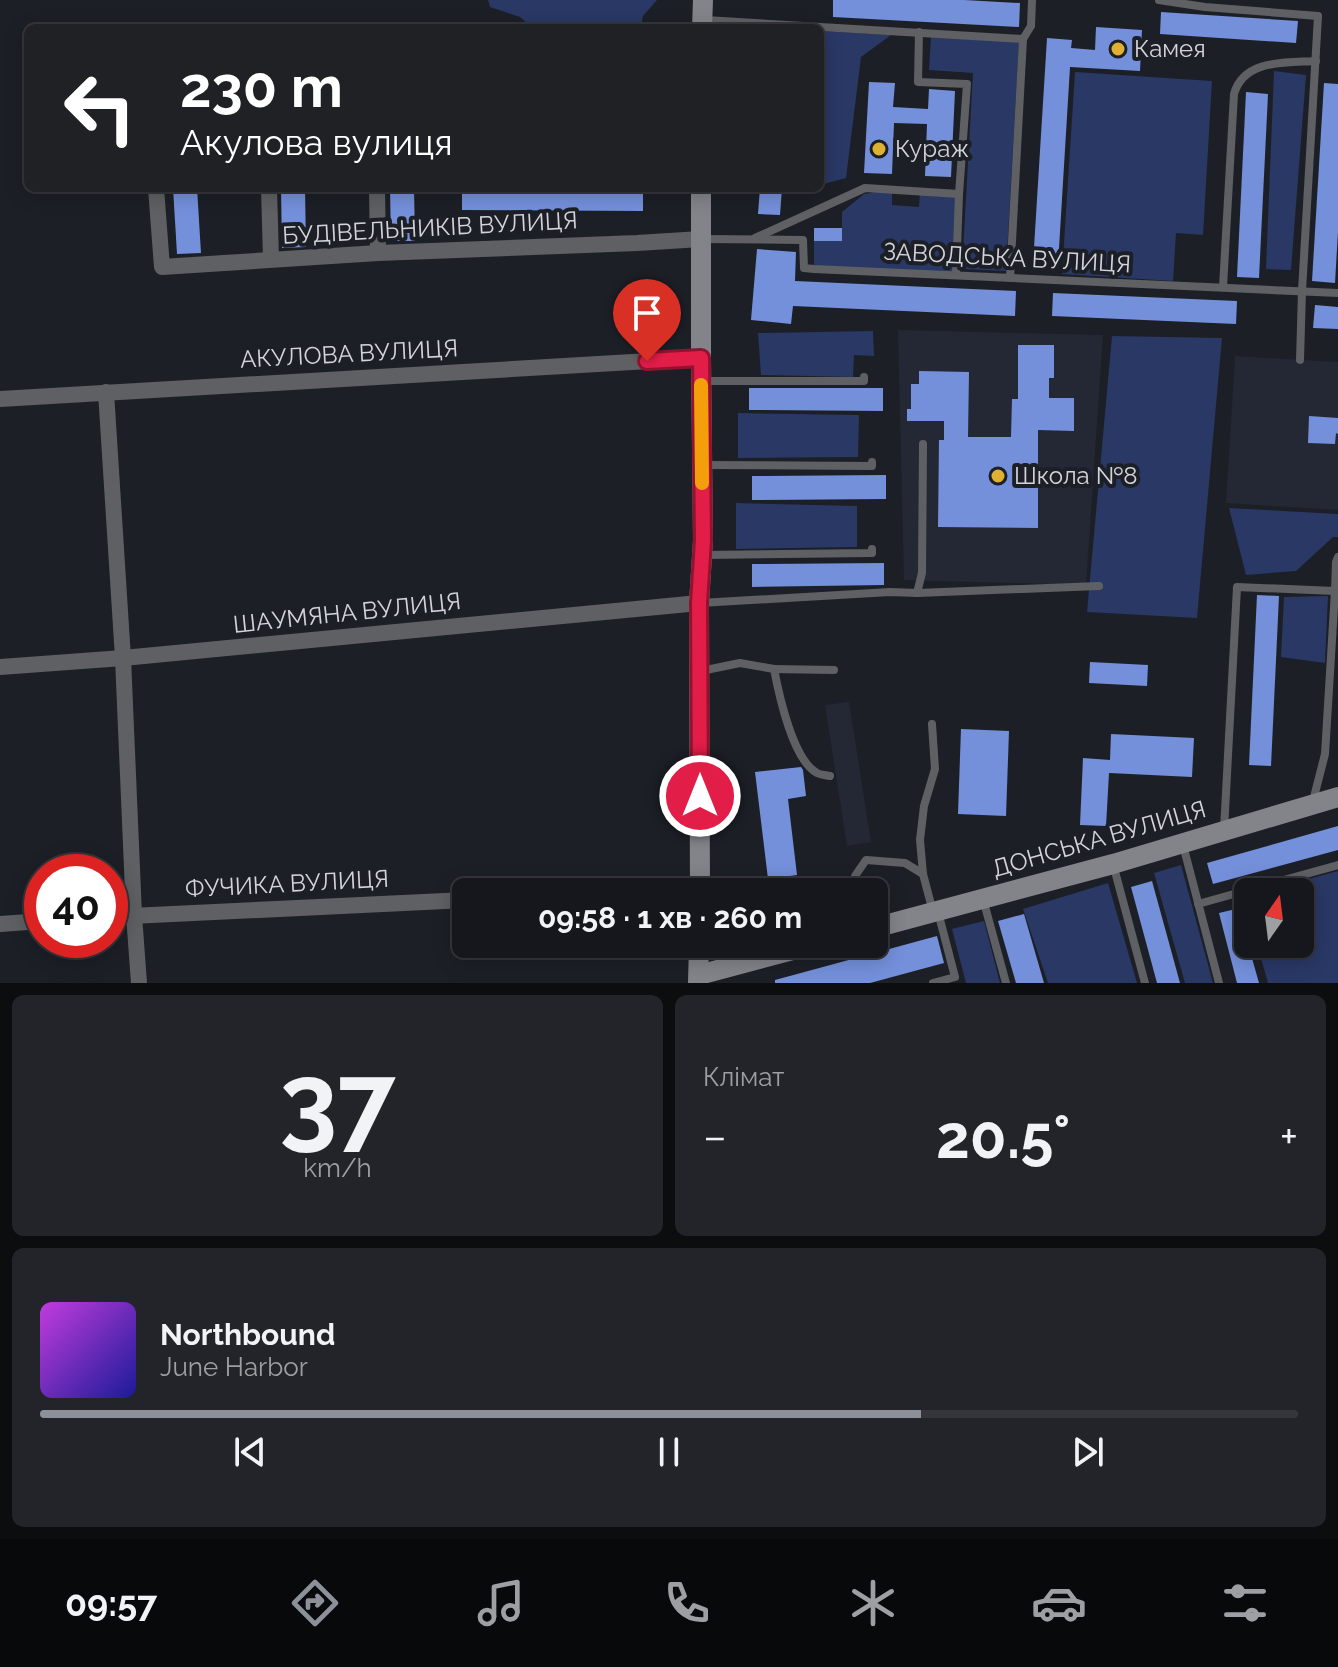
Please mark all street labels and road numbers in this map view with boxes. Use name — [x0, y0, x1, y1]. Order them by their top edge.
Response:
street label: БУДІВЕЛЬНИКІВ ВУЛИЦЯ — [282, 205, 578, 250]
street label: ЗАВОДСЬКА ВУЛИЦЯ — [882, 237, 1132, 278]
street label: АКУЛОВА ВУЛИЦЯ — [239, 333, 459, 374]
street label: ШАУМЯНА ВУЛИЦЯ — [232, 586, 462, 639]
street label: ДОНСЬКА ВУЛИЦЯ — [989, 794, 1209, 883]
street label: ФУЧИКА ВУЛИЦЯ — [184, 864, 390, 903]

